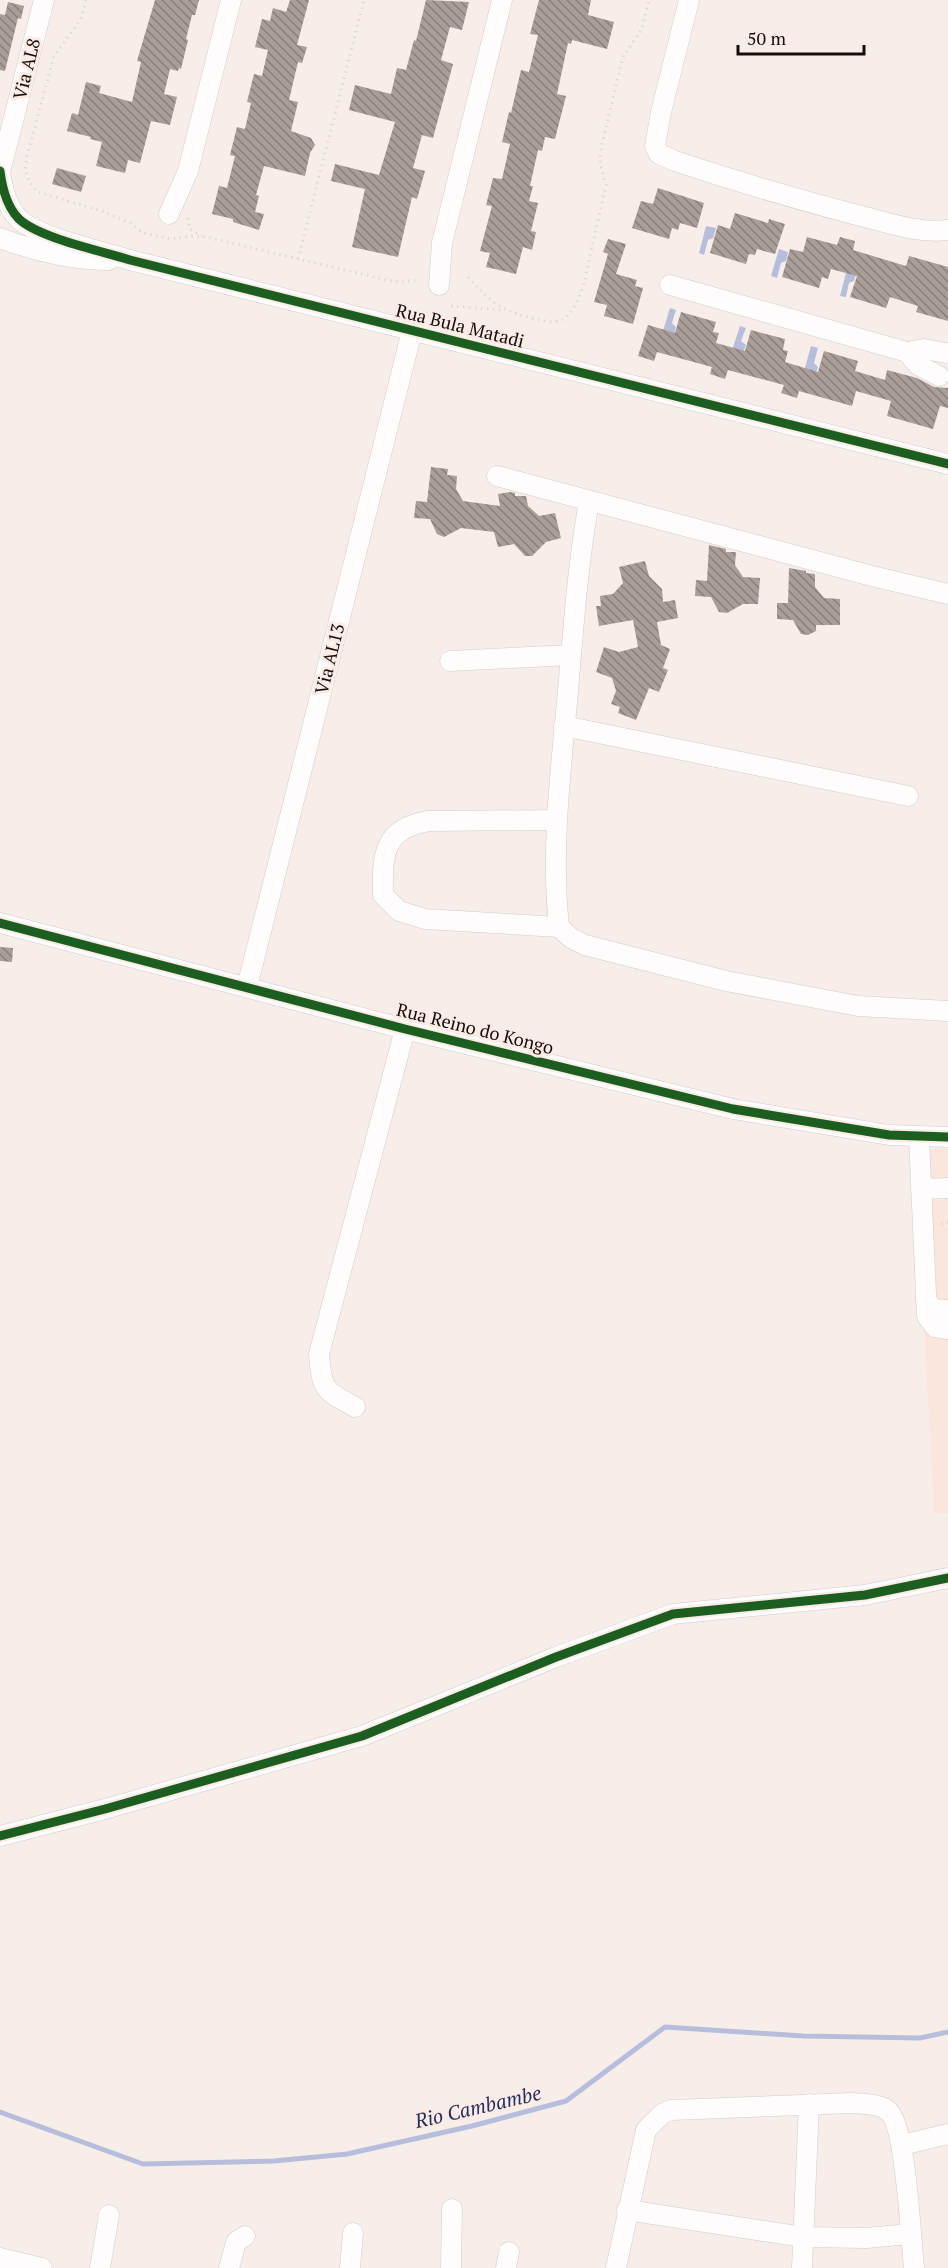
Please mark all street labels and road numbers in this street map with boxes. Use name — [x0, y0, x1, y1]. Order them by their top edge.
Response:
street label: Via AL8 — [7, 35, 45, 102]
street label: Rua Bula Matadi — [394, 297, 527, 353]
street label: Via AL13 — [309, 621, 349, 697]
street label: Rua Reino do Kongo — [394, 997, 556, 1059]

